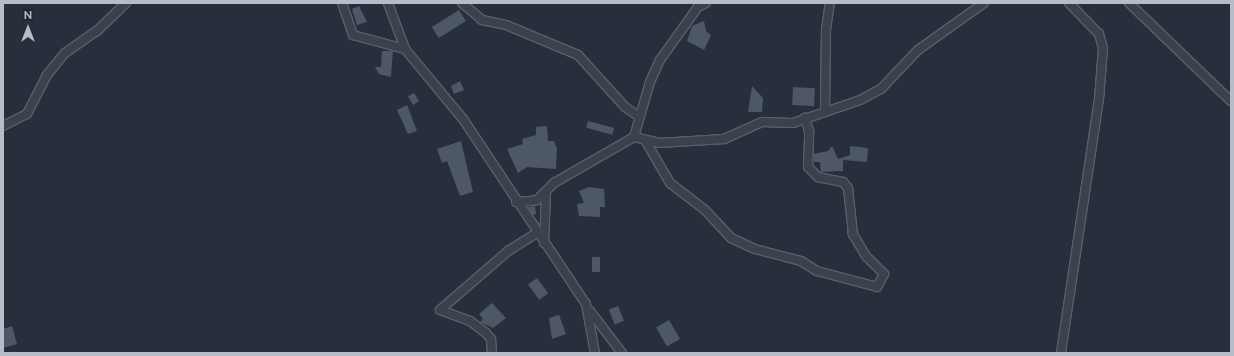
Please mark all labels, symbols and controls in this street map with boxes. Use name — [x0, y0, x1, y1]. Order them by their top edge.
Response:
north arrow — [8, 8, 48, 48]
text: N — [24, 9, 32, 22]

